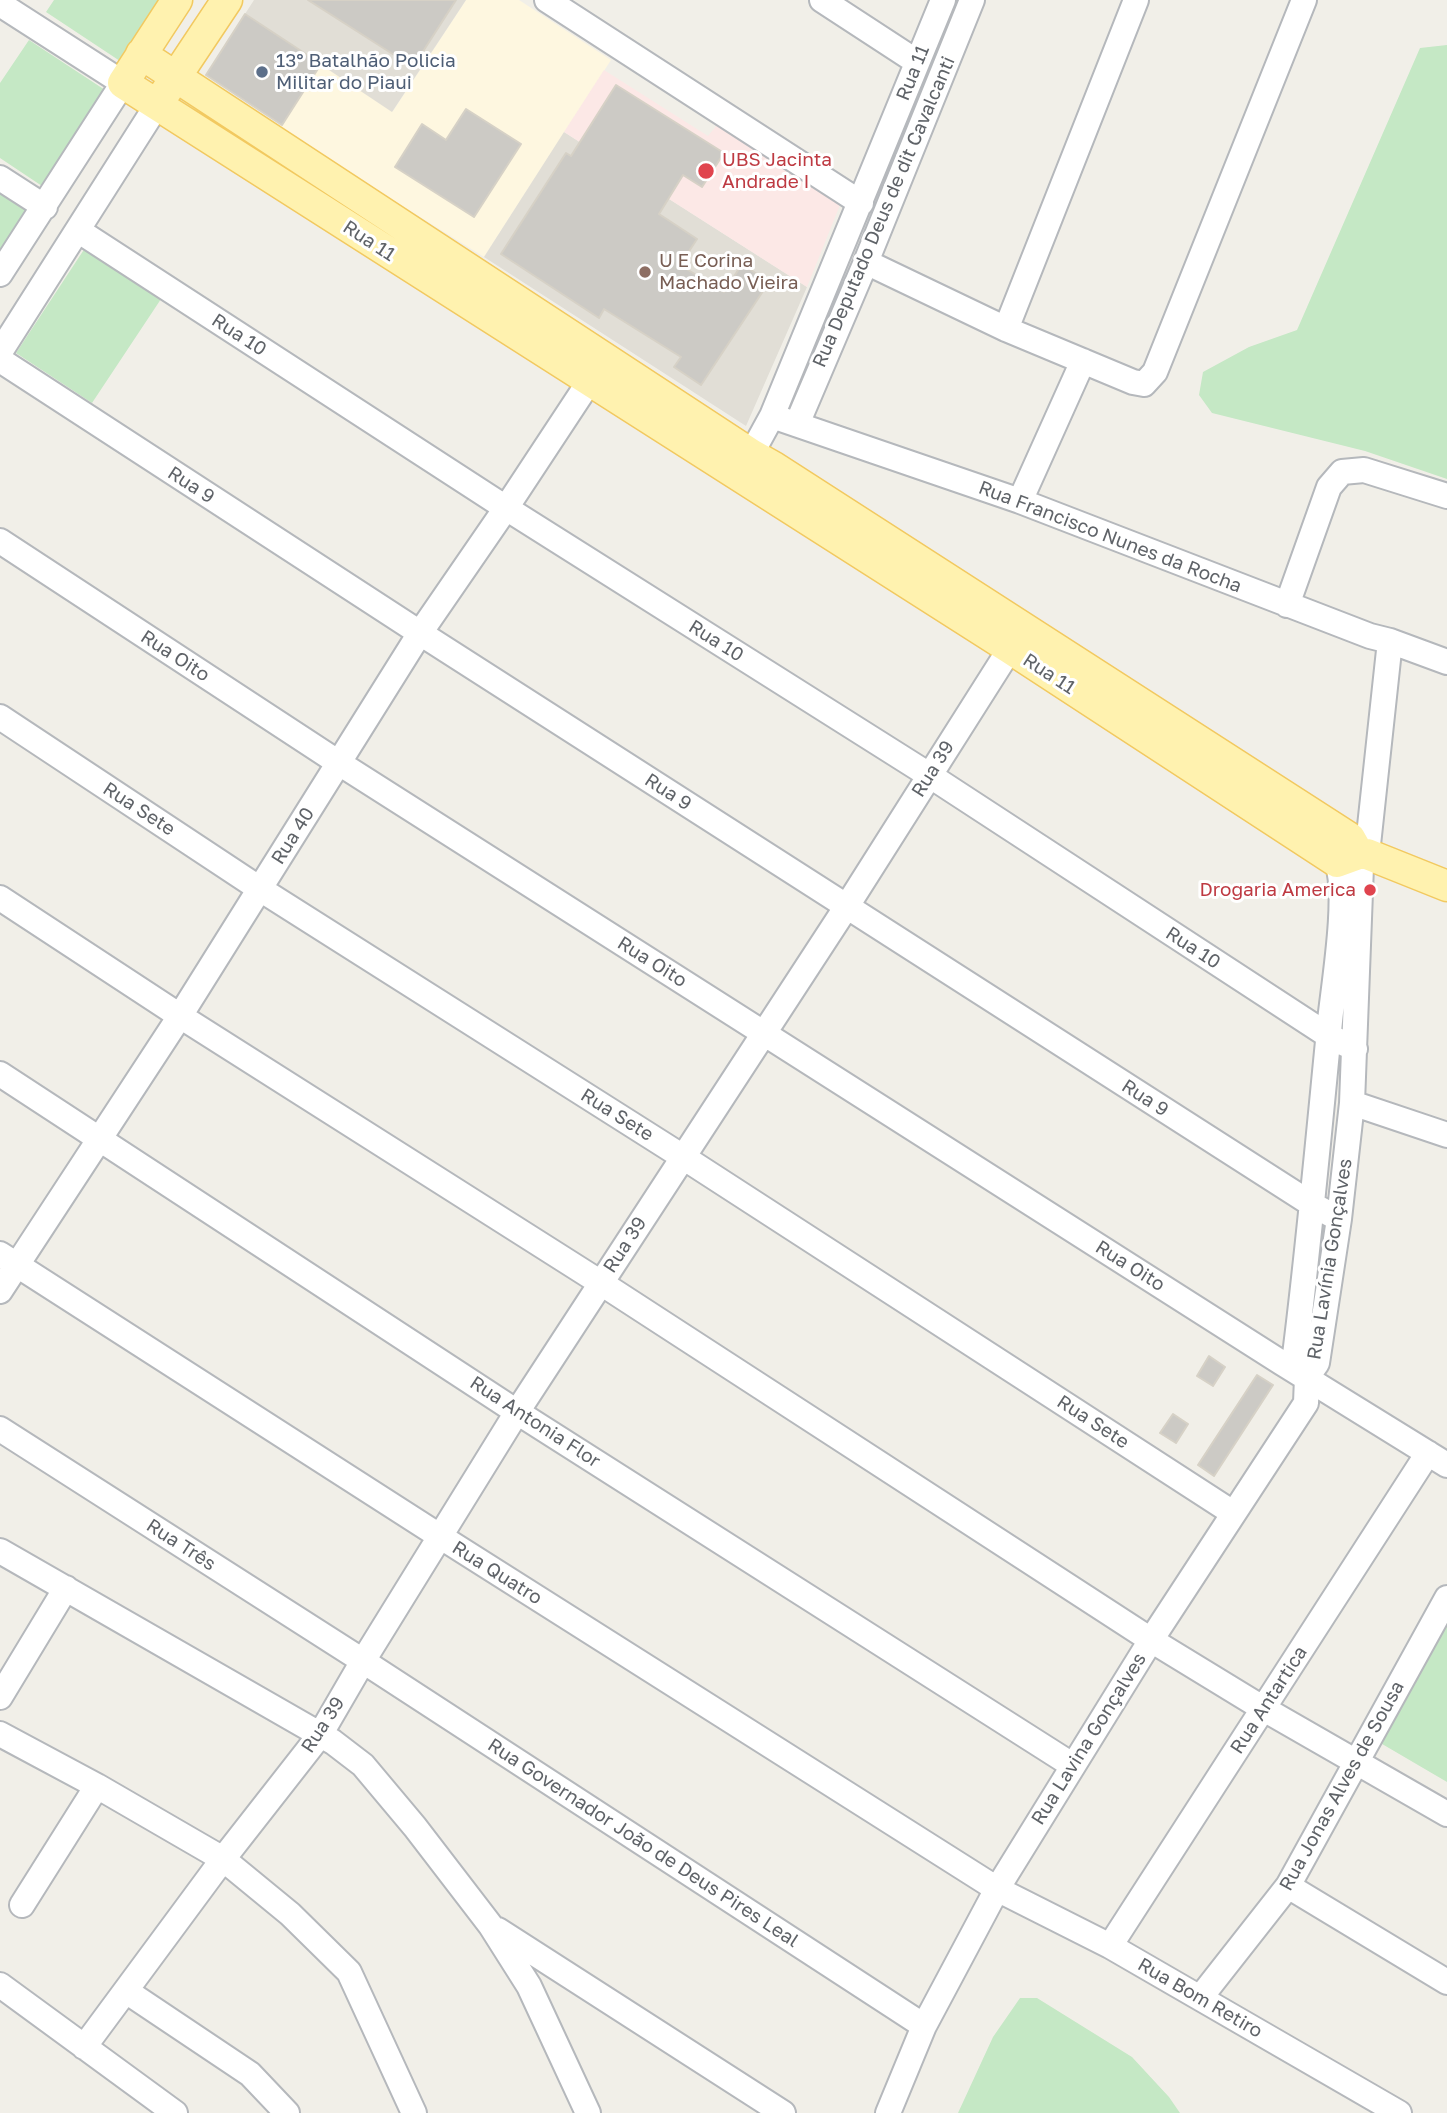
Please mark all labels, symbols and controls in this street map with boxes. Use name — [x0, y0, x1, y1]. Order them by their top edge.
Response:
street label: Rua 11 — [892, 42, 934, 104]
place label: 13° Batalhão Policia Militar do Piaui — [276, 50, 456, 94]
street label: Rua Deputado Deus de dit Cavalcanti — [808, 53, 960, 371]
marker: 13° Batalhão Policia Militar do Piaui — [254, 64, 270, 80]
place label: UBS Jacinta Andrade I — [722, 149, 832, 193]
marker: UBS Jacinta Andrade I — [696, 161, 716, 181]
street label: Rua 11 — [338, 216, 400, 266]
place label: U E Corina Machado Vieira — [659, 250, 799, 294]
marker: U E Corina Machado Vieira — [637, 264, 653, 280]
street label: Rua 10 — [207, 309, 271, 361]
street label: Rua 9 — [163, 462, 219, 508]
street label: Rua Francisco Nunes da Rocha — [975, 476, 1245, 598]
street label: Rua 10 — [684, 615, 748, 667]
street label: Rua Oito — [136, 625, 214, 687]
street label: Rua 11 — [1018, 649, 1080, 699]
street label: Rua 39 — [907, 737, 959, 801]
street label: Rua 9 — [640, 769, 696, 815]
street label: Rua Sete — [99, 777, 179, 841]
street label: Rua 40 — [267, 803, 319, 869]
place label: Drogaria America — [1200, 879, 1356, 901]
marker: Drogaria America — [1362, 882, 1378, 898]
street label: Rua 10 — [1161, 922, 1225, 974]
street label: Rua Oito — [613, 932, 691, 992]
street label: Rua 9 — [1117, 1075, 1173, 1121]
street label: Rua Sete — [576, 1084, 658, 1146]
street label: Rua Lavínia Gonçalves — [1303, 1157, 1357, 1361]
street label: Rua 39 — [599, 1213, 651, 1277]
street label: Rua Oito — [1091, 1236, 1169, 1296]
street label: Rua Antonia Flor — [465, 1371, 605, 1473]
street label: Rua Sete — [1053, 1390, 1133, 1454]
street label: Rua Três — [142, 1514, 220, 1576]
street label: Rua Quatro — [448, 1536, 546, 1610]
street label: Rua Antartica — [1226, 1642, 1312, 1758]
street label: Rua Lavina Gonçalves — [1027, 1649, 1151, 1829]
street label: Rua Jonas Alves de Sousa — [1275, 1677, 1409, 1895]
street label: Rua 39 — [297, 1693, 349, 1757]
street label: Rua Governador João de Deus Pires Leal — [483, 1734, 803, 1952]
street label: Rua Bom Retiro — [1134, 1953, 1266, 2043]

